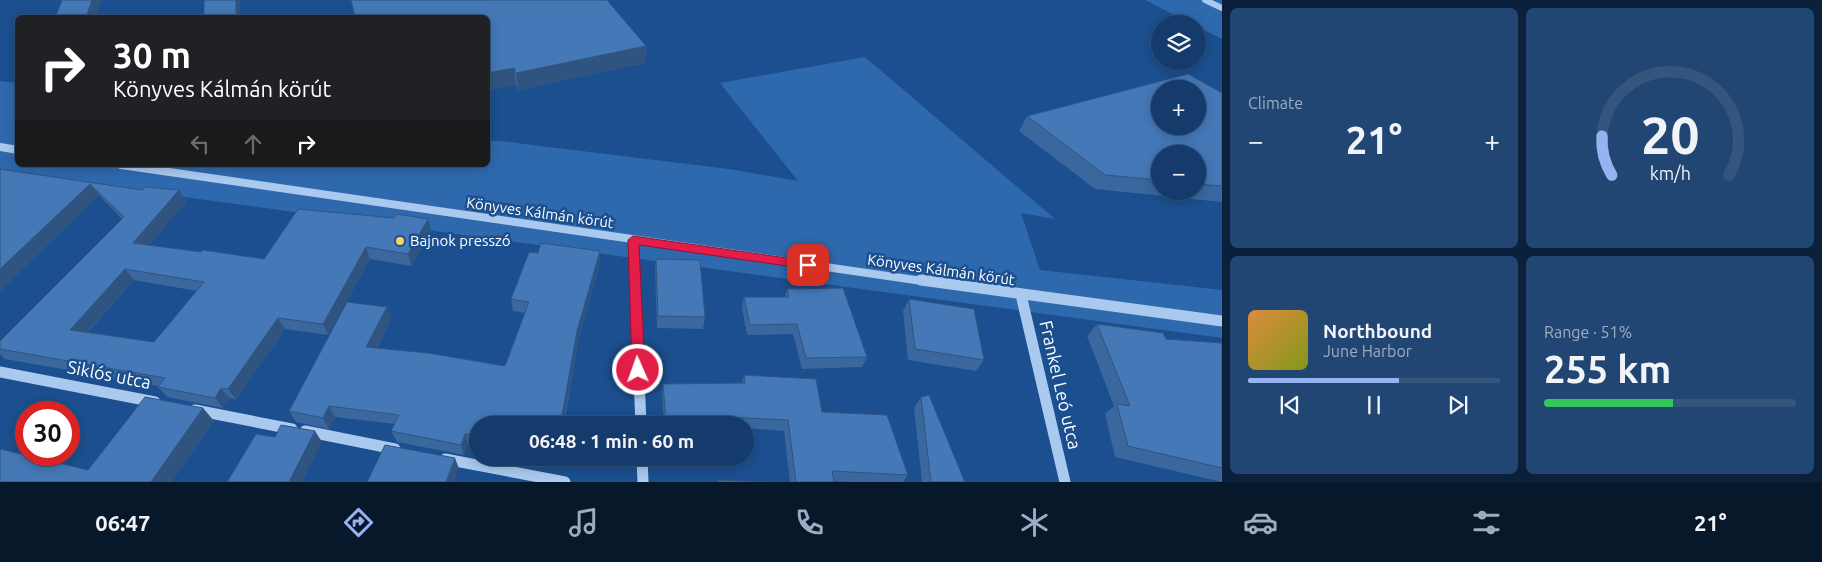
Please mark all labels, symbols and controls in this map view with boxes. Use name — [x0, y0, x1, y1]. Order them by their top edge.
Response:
map controls — [1151, 15, 1206, 200]
button: layers — [1151, 15, 1206, 70]
icon: right — [30, 35, 95, 100]
text: 30 m — [113, 35, 191, 75]
text: Könyves Kálmán körút — [113, 76, 331, 101]
button: + — [1151, 80, 1206, 135]
text: Climate — [1248, 94, 1303, 112]
text: 20 — [1641, 106, 1699, 164]
text: 21° — [1346, 119, 1402, 161]
text: − — [1248, 125, 1264, 156]
text: + — [1484, 125, 1500, 156]
icon: left — [186, 130, 214, 158]
icon: ahead — [239, 130, 267, 158]
icon: right — [292, 130, 320, 158]
button: − — [1151, 145, 1206, 200]
text: km/h — [1649, 163, 1691, 183]
street label: Könyves Kálmán körút — [465, 194, 615, 231]
place label: Bajnok presszó — [410, 232, 511, 249]
marker: Bajnok presszó — [394, 235, 406, 247]
pin — [787, 244, 829, 286]
icon: arrive — [794, 251, 822, 279]
street label: Könyves Kálmán körút — [866, 251, 1016, 288]
street label: Frankel Leó utca — [1036, 318, 1086, 451]
text: Northbound — [1323, 320, 1432, 342]
text: Range · 51% — [1544, 323, 1632, 341]
text: June Harbor — [1323, 342, 1412, 360]
position arrow — [611, 343, 663, 395]
text: 255 km — [1544, 348, 1671, 390]
street label: Siklós utca — [66, 356, 153, 392]
icon: previous — [1276, 391, 1304, 419]
icon: pause — [1360, 391, 1388, 419]
icon: next — [1444, 391, 1472, 419]
speed limit sign: 30 — [15, 401, 80, 466]
text: 06:48 · 1 min · 60 m — [529, 430, 694, 452]
icon: directions — [341, 505, 376, 540]
icon: music — [566, 505, 601, 540]
icon: phone — [792, 505, 827, 540]
icon: climate — [1017, 505, 1052, 540]
icon: car — [1243, 505, 1278, 540]
icon: filters — [1469, 505, 1504, 540]
text: 06:47 — [95, 510, 150, 535]
text: 21° — [1694, 510, 1727, 535]

